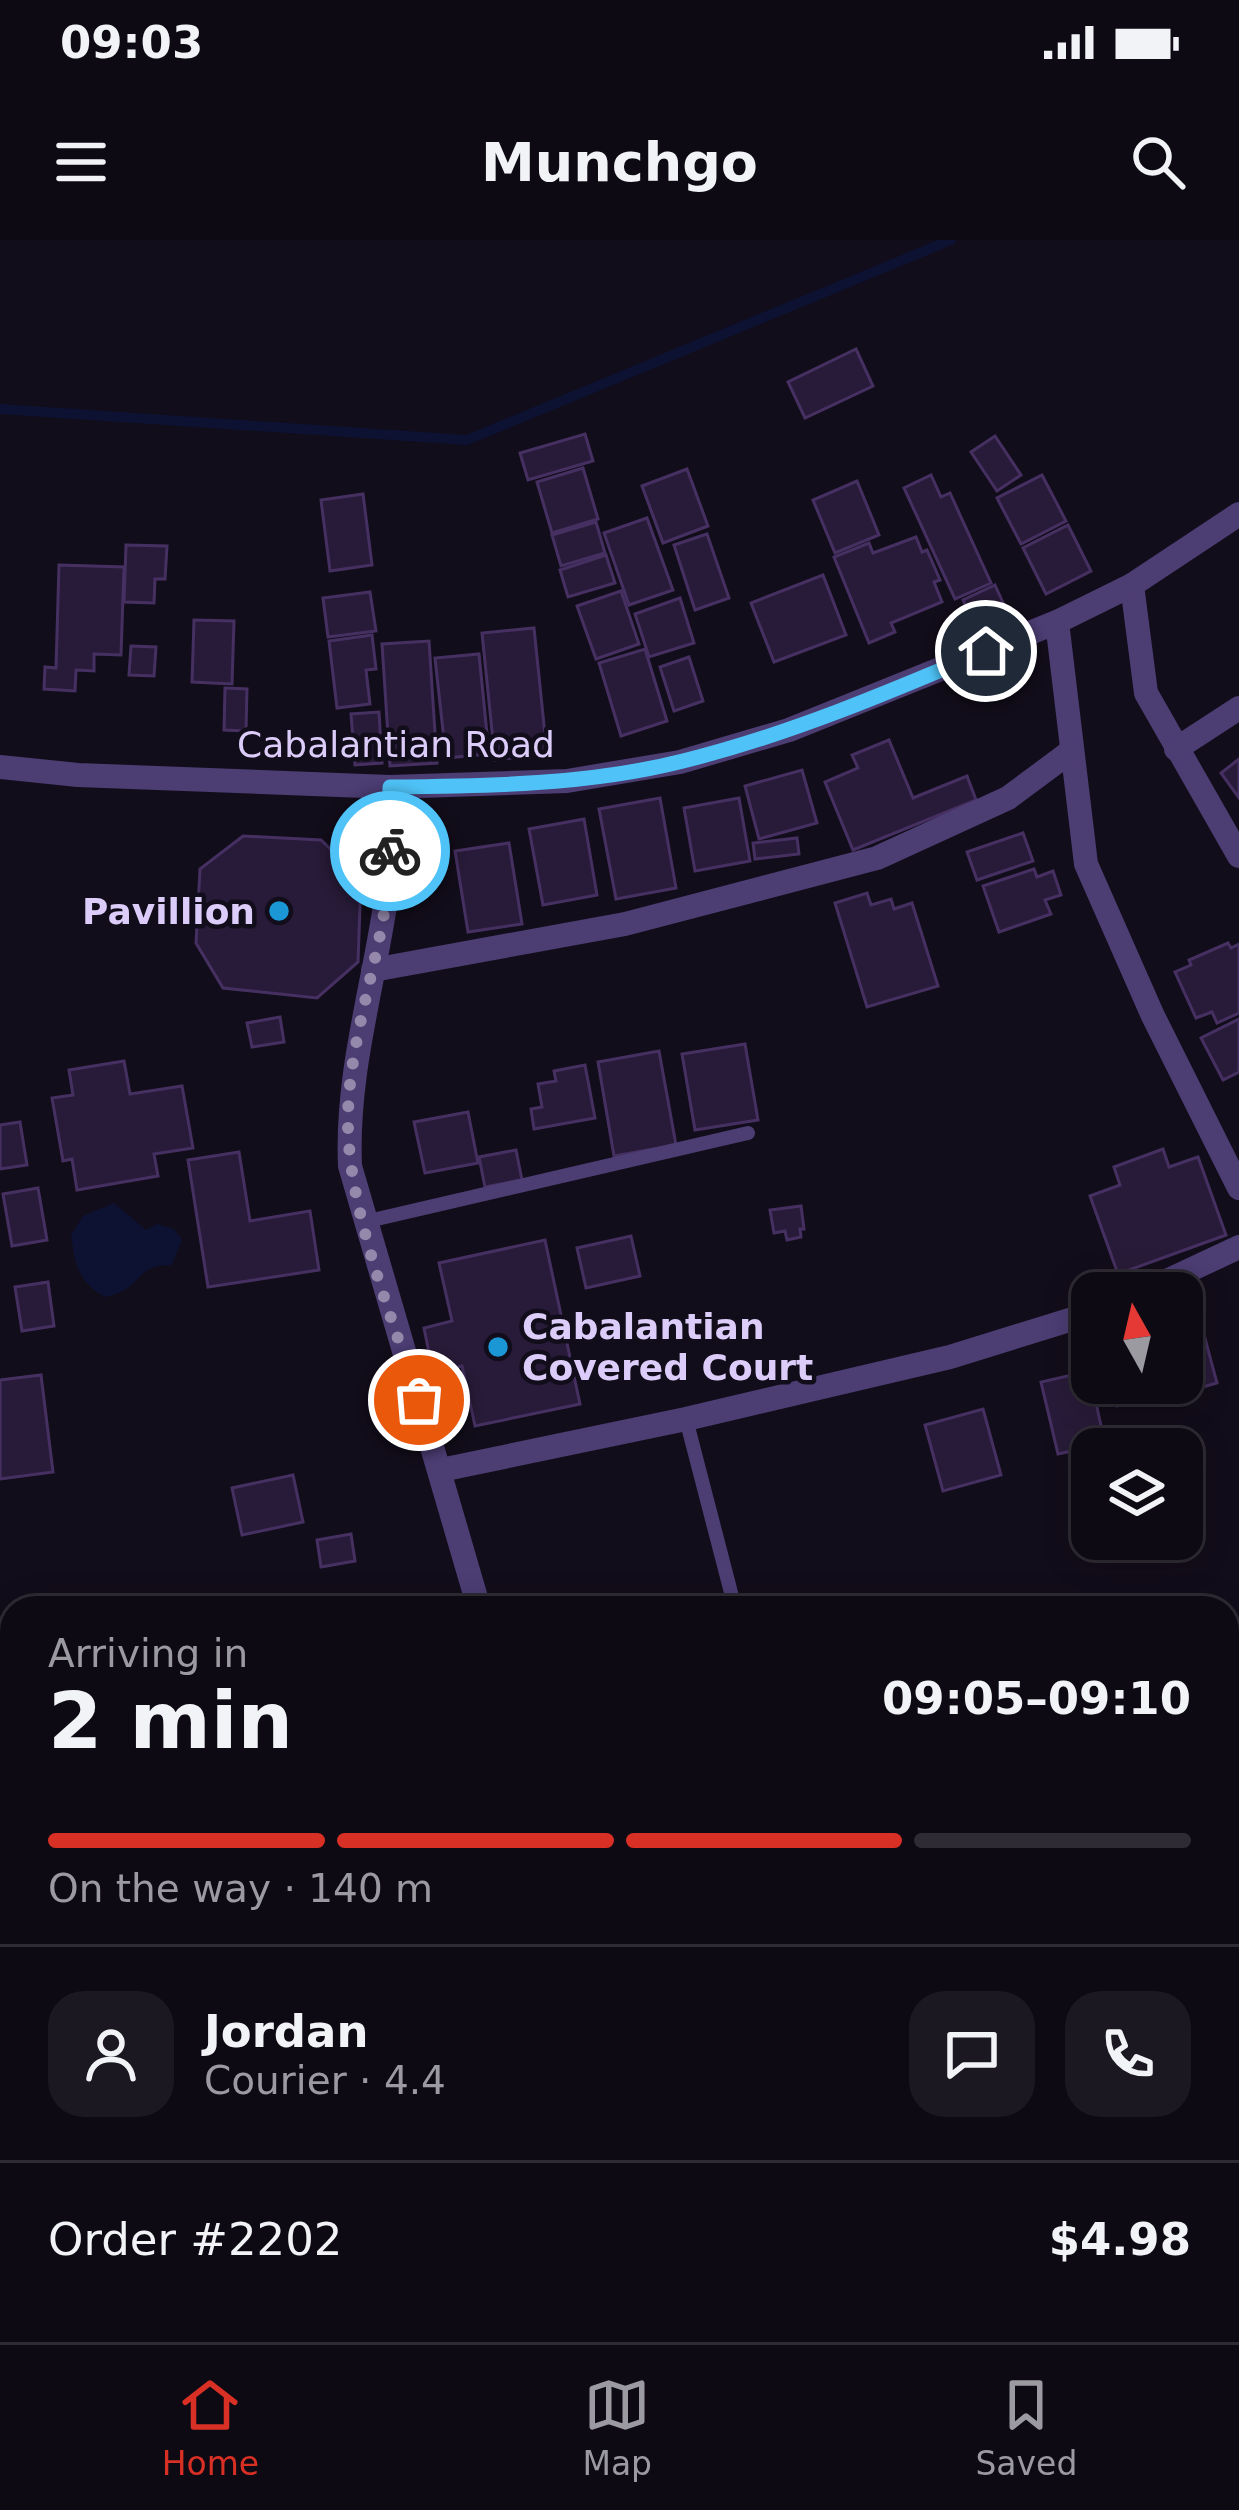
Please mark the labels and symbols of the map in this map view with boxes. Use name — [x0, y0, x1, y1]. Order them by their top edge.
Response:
pin — [935, 600, 1037, 702]
street label: Cabalantian Road — [237, 724, 555, 765]
courier — [330, 791, 450, 911]
place label: Pavillion — [82, 891, 255, 932]
marker: Pavillion — [266, 898, 292, 924]
north arrow — [1071, 1272, 1203, 1404]
place label: Cabalantian Covered Court — [522, 1306, 813, 1388]
marker: Cabalantian Covered Court — [485, 1334, 511, 1360]
pin — [368, 1349, 470, 1451]

